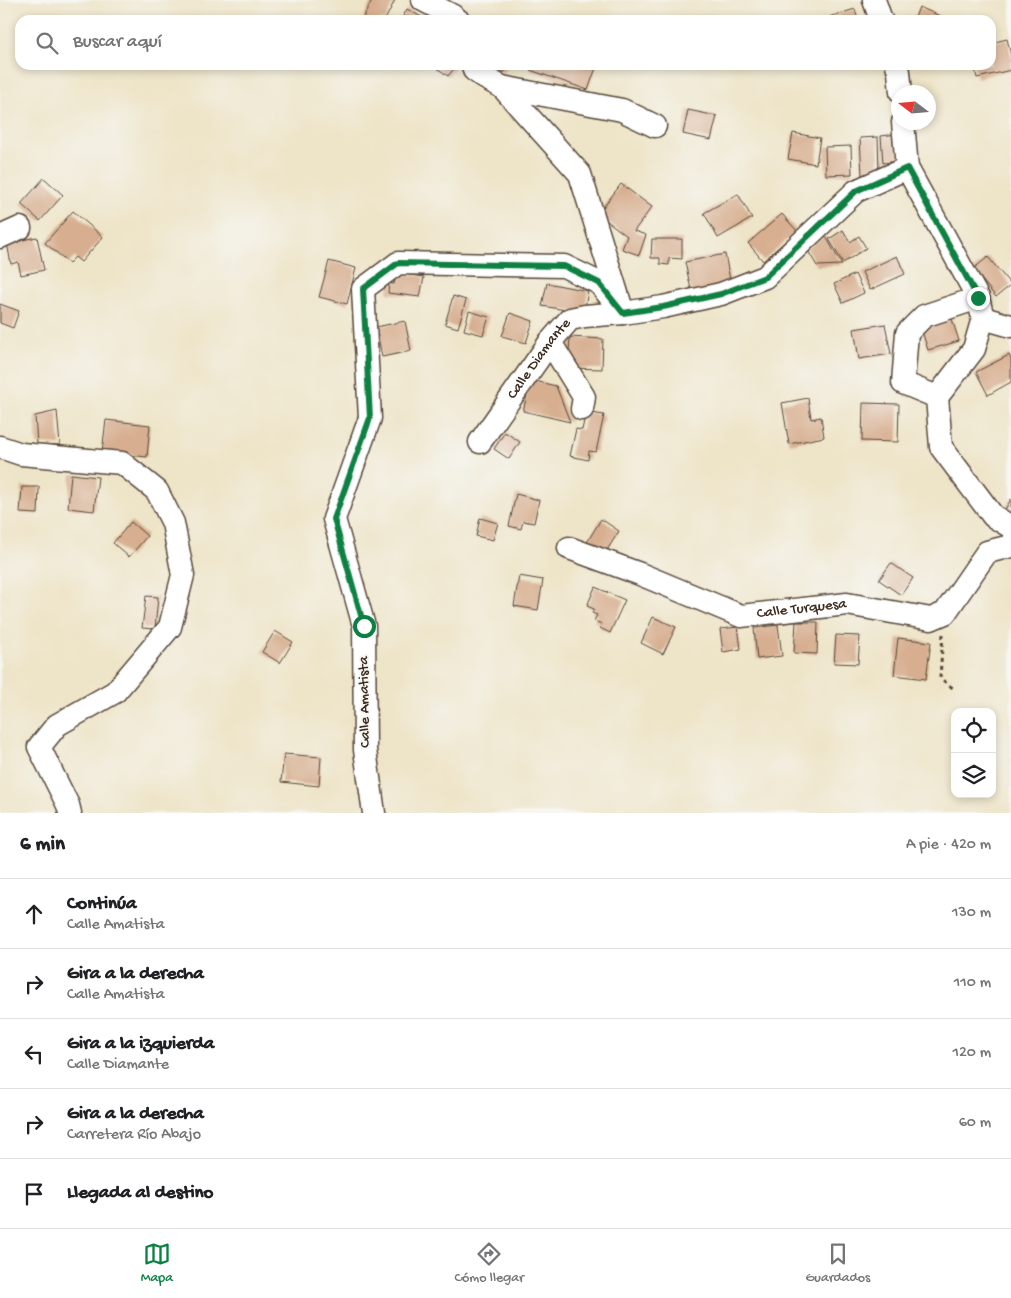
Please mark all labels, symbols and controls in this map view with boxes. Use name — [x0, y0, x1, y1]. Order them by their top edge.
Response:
search box — [15, 15, 996, 70]
icon: search — [33, 29, 61, 57]
text: Buscar aquí — [73, 31, 162, 54]
north arrow — [891, 85, 936, 130]
route end — [967, 287, 990, 310]
street label: Calle Diamante — [504, 315, 575, 403]
street label: Calle Turquesa — [756, 595, 848, 623]
route start — [353, 615, 376, 638]
street label: Calle Amatista — [355, 655, 375, 748]
map controls — [951, 708, 996, 798]
button: locate — [951, 708, 996, 753]
button: layers — [951, 753, 996, 798]
text: 6 min — [20, 833, 65, 858]
text: A pie · 420 m — [906, 836, 991, 855]
text: Continúa — [67, 893, 137, 916]
icon: ahead — [20, 900, 48, 928]
text: 130 m — [952, 904, 991, 923]
text: Calle Amatista — [67, 916, 165, 935]
text: Gira a la derecha — [67, 963, 204, 986]
icon: right — [20, 970, 48, 998]
text: 110 m — [954, 974, 991, 993]
text: Calle Amatista — [67, 986, 165, 1005]
text: Gira a la izquierda — [67, 1033, 214, 1056]
icon: left — [20, 1040, 48, 1068]
text: 120 m — [952, 1044, 991, 1063]
text: Calle Diamante — [67, 1056, 169, 1075]
text: Gira a la derecha — [67, 1103, 204, 1126]
icon: right — [20, 1110, 48, 1138]
text: 60 m — [959, 1114, 991, 1133]
text: Carretera Río Abajo — [67, 1126, 201, 1145]
icon: arrive — [20, 1180, 48, 1208]
text: Llegada al destino — [67, 1182, 213, 1205]
tab: Mapa — [141, 1240, 173, 1287]
tab: Cómo llegar — [454, 1240, 524, 1287]
tab: Guardados — [805, 1240, 870, 1287]

